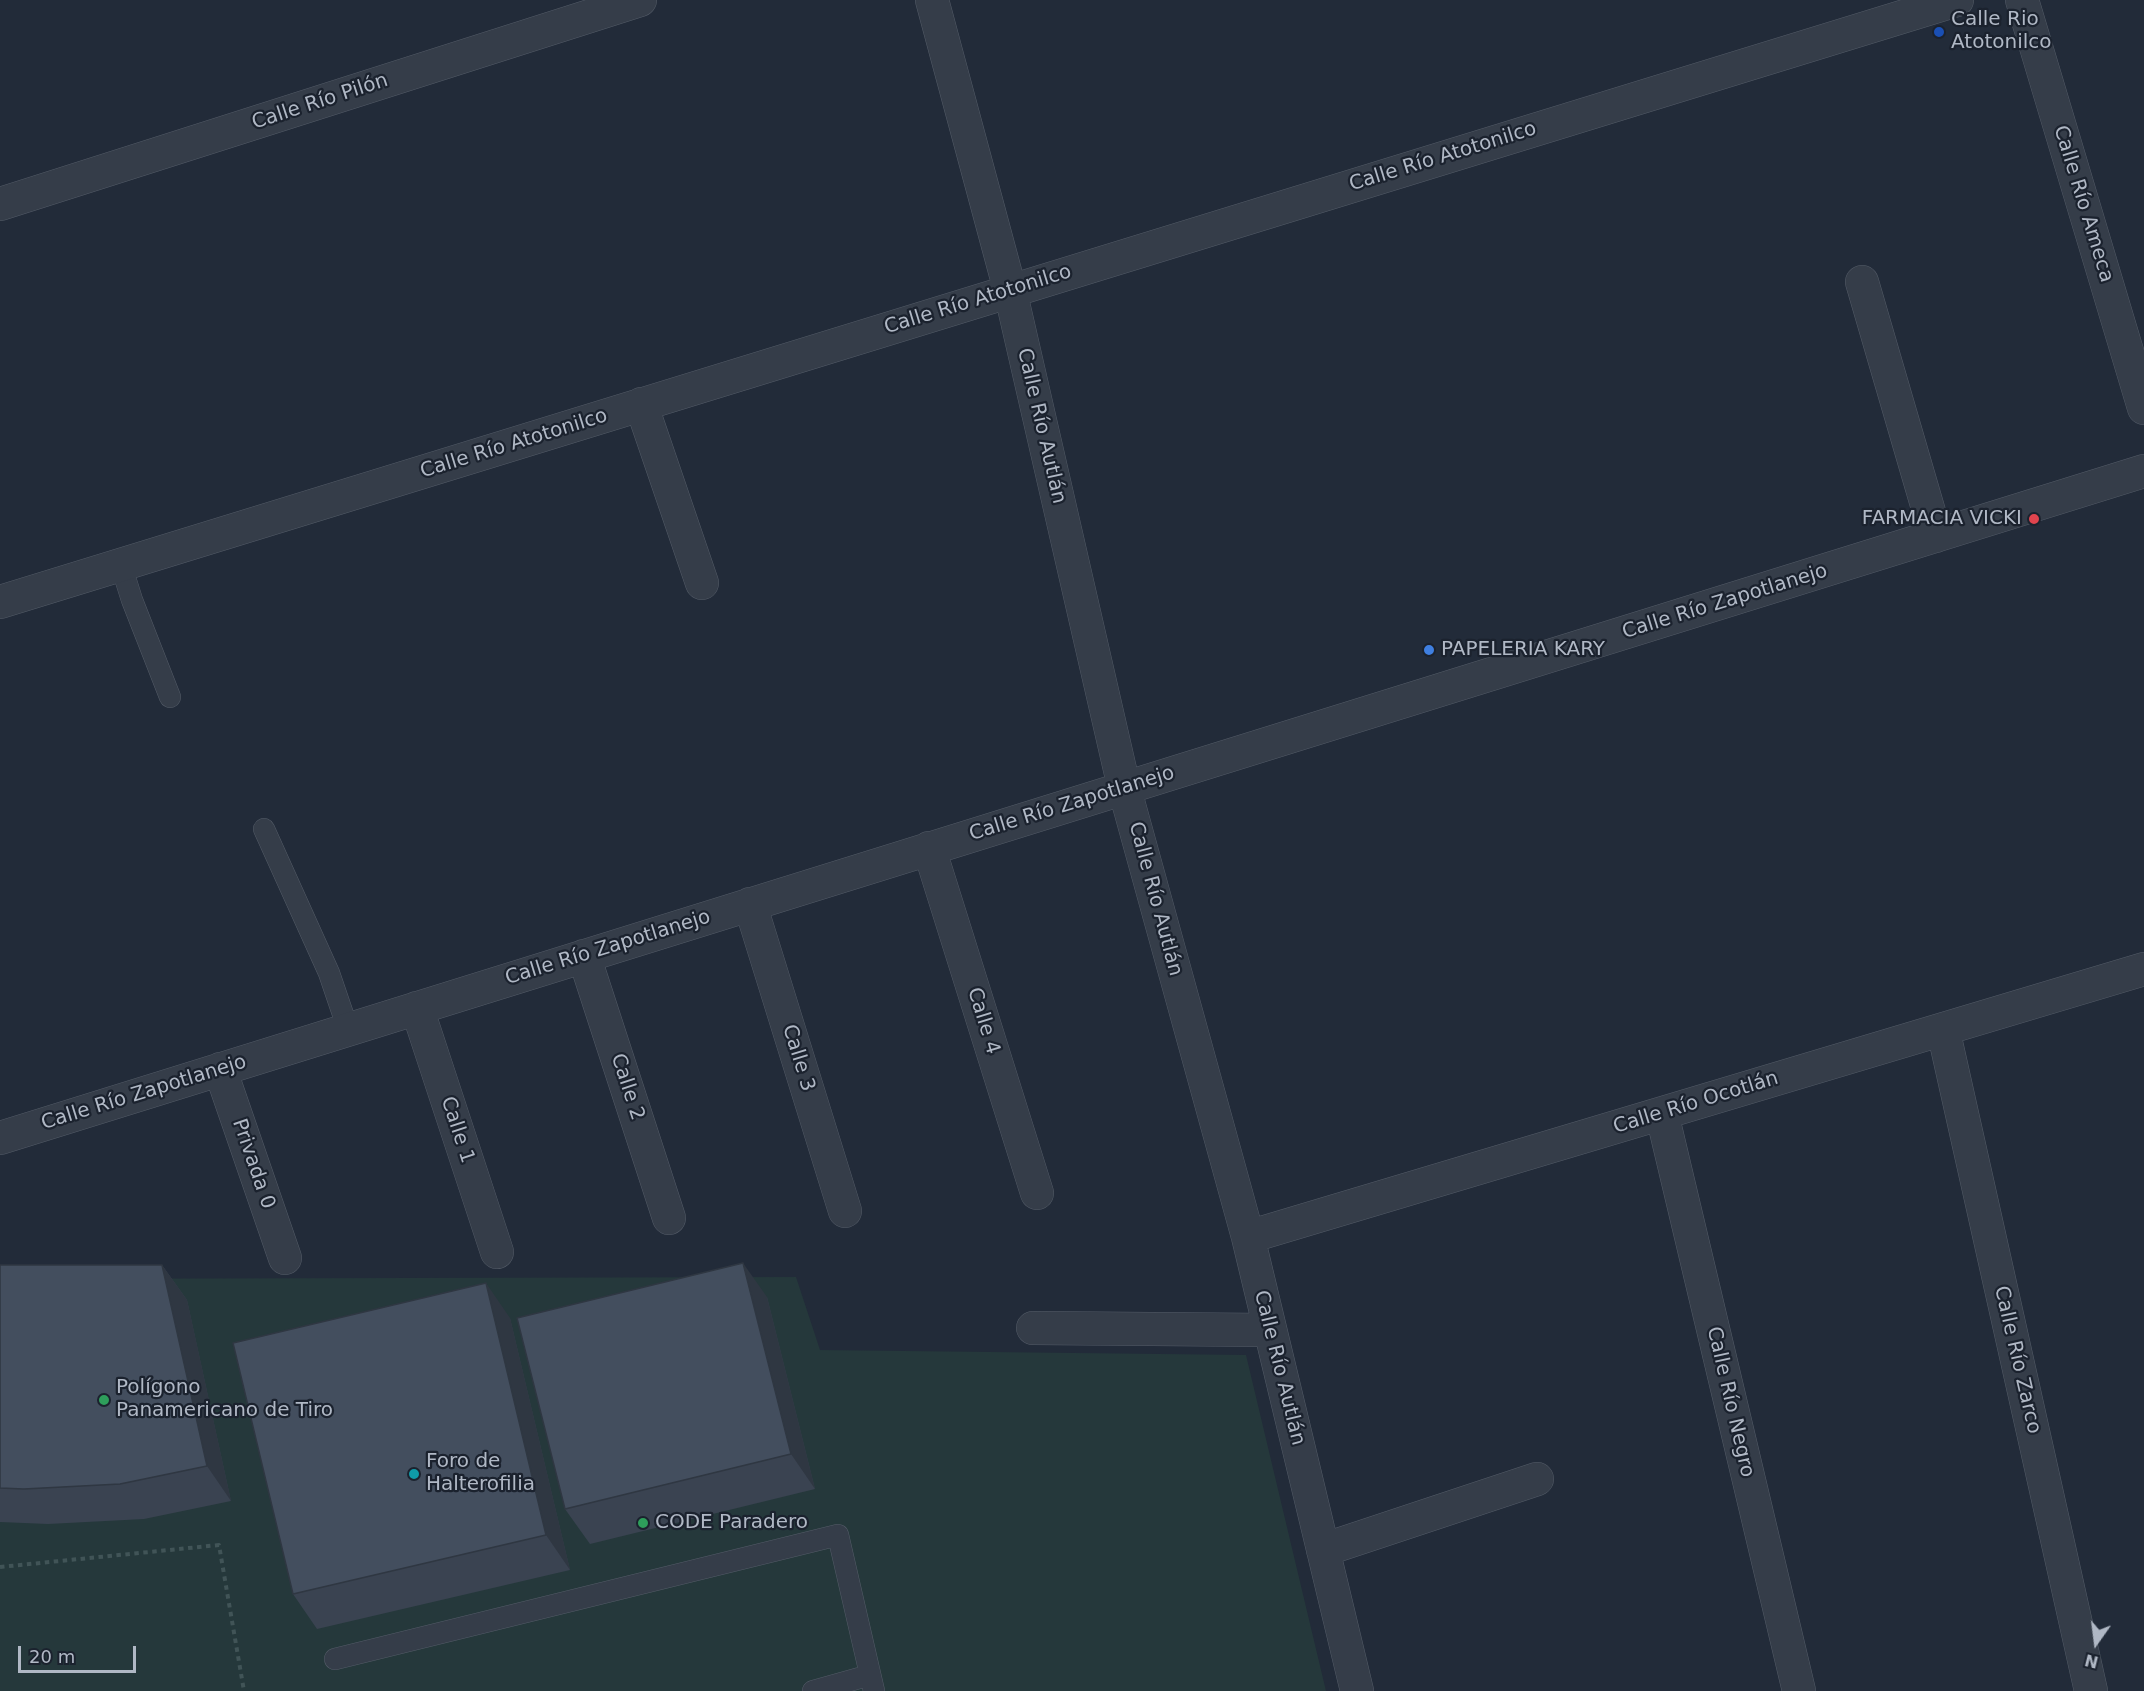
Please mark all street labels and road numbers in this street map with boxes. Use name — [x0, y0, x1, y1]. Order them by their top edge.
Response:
street label: Calle Río Pilón — [249, 69, 391, 135]
street label: Calle Río Atotonilco — [1346, 117, 1540, 197]
street label: Calle Río Ameca — [2048, 123, 2118, 285]
street label: Calle Río Atotonilco — [881, 260, 1075, 340]
street label: Calle Río Autlán — [1011, 346, 1071, 506]
street label: Calle Río Atotonilco — [417, 404, 611, 484]
street label: Calle Río Zapotlanejo — [1619, 559, 1831, 645]
street label: Calle Río Zapotlanejo — [966, 761, 1178, 847]
street label: Calle Río Autlán — [1123, 819, 1187, 979]
street label: Calle Río Zapotlanejo — [502, 905, 714, 991]
street label: Calle 4 — [961, 985, 1005, 1057]
street label: Calle 3 — [776, 1022, 820, 1094]
street label: Calle Río Zapotlanejo — [38, 1050, 250, 1136]
street label: Calle 2 — [605, 1051, 649, 1123]
street label: Calle Río Ocotlán — [1611, 1066, 1781, 1140]
street label: Calle 1 — [435, 1094, 479, 1166]
street label: Privada 0 — [226, 1116, 280, 1212]
street label: Calle Río Zarco — [1988, 1284, 2046, 1436]
street label: Calle Río Autlán — [1248, 1288, 1310, 1448]
street label: Calle Río Negro — [1701, 1324, 1759, 1480]

